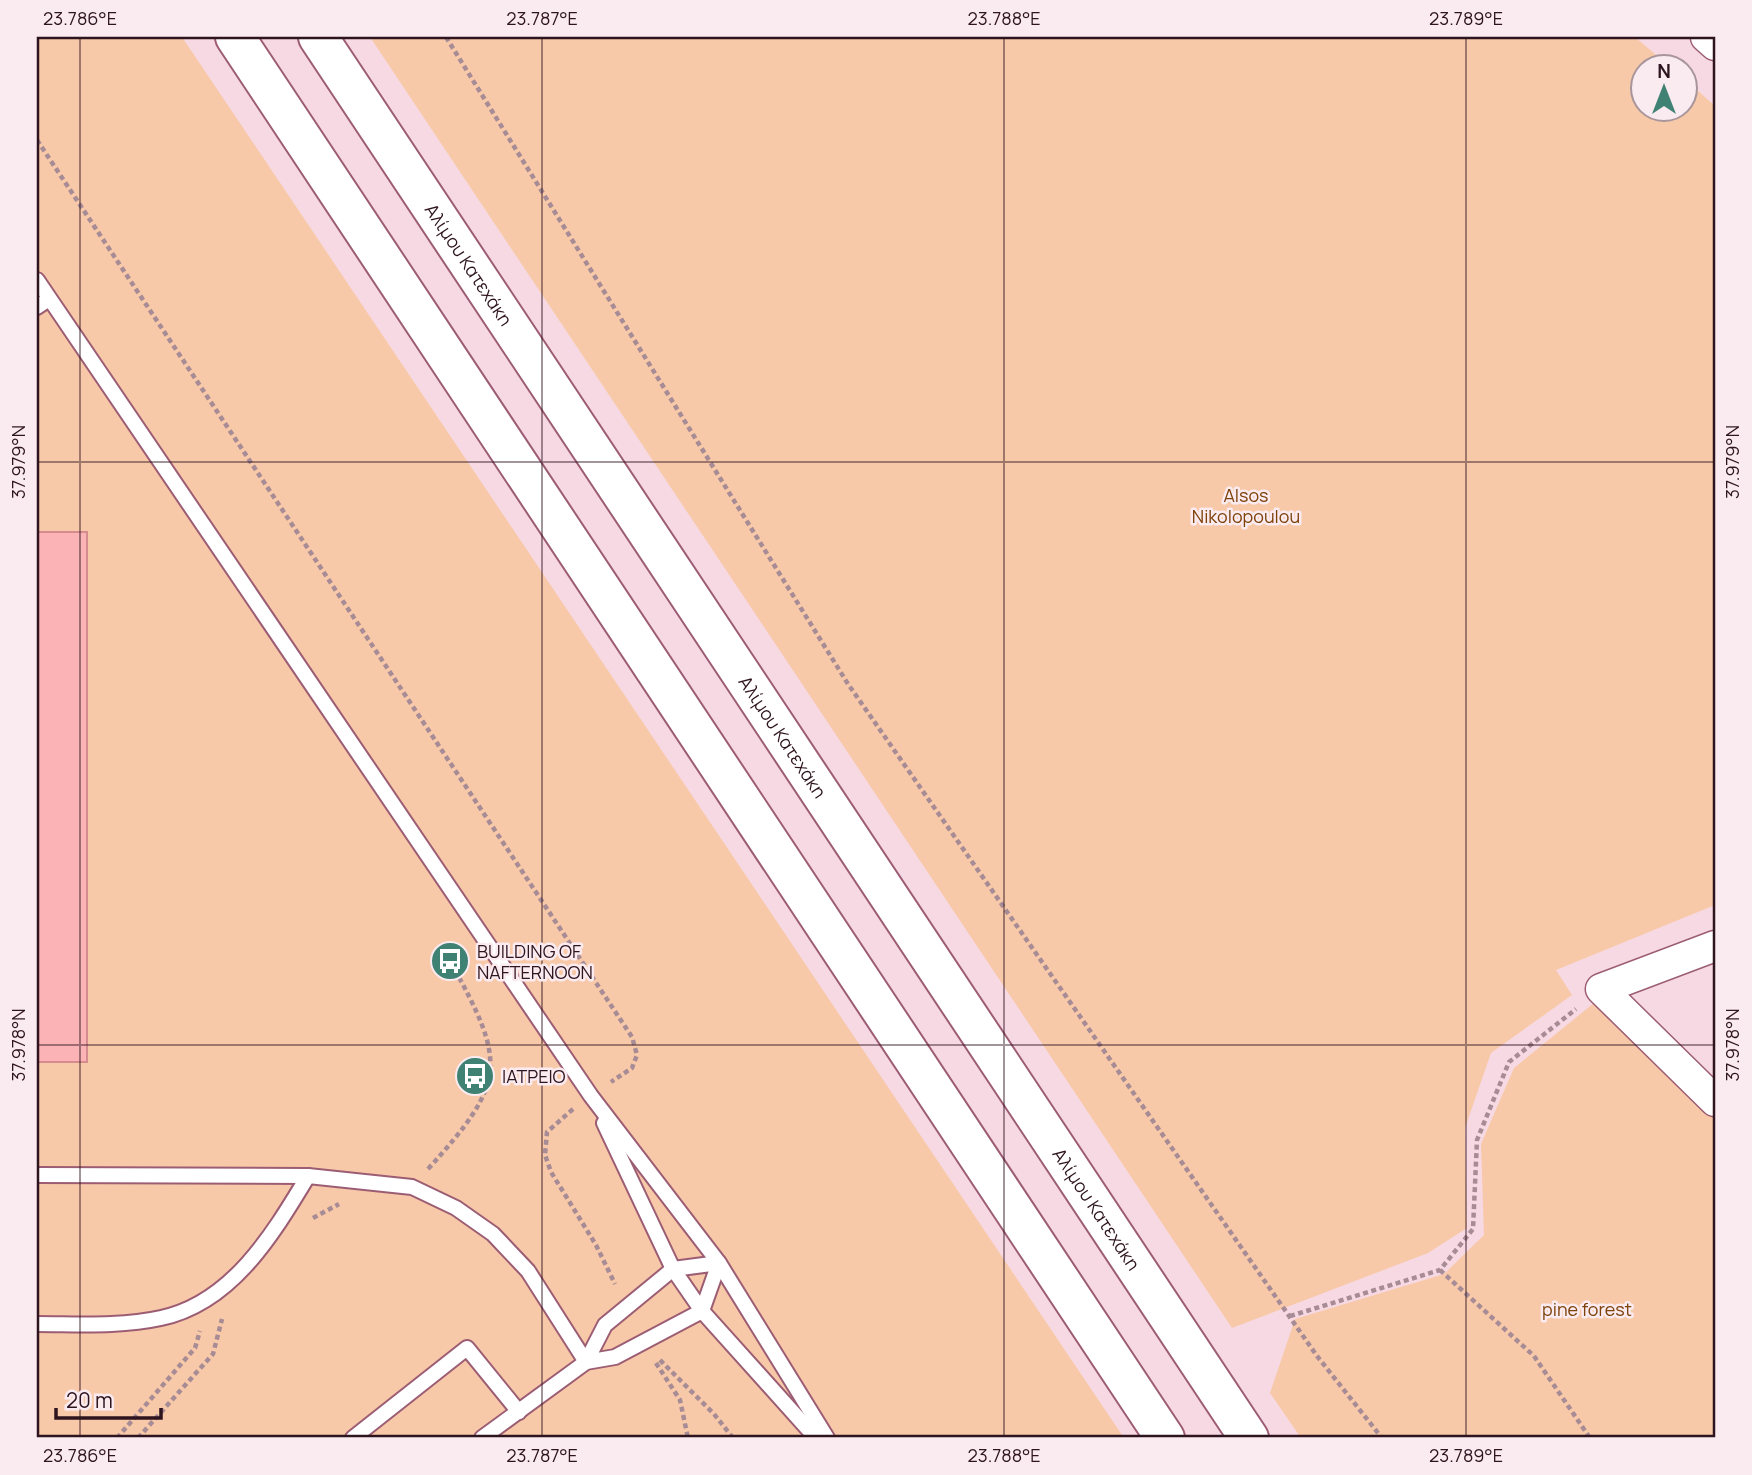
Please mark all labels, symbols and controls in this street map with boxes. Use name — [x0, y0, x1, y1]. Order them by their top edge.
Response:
text: 23.786°E — [43, 6, 117, 30]
text: 23.787°E — [506, 6, 578, 30]
text: 23.788°E — [967, 6, 1041, 30]
text: 23.789°E — [1429, 6, 1503, 30]
north arrow — [1630, 52, 1700, 122]
text: N — [1657, 58, 1671, 84]
street label: Αλίμου Κατεχάκη — [420, 199, 518, 330]
text: 37.979°N — [6, 425, 30, 499]
text: 37.979°N — [1720, 425, 1744, 499]
park label: Alsos Nikolopoulou — [1192, 483, 1300, 528]
street label: Αλίμου Κατεχάκη — [734, 671, 832, 802]
place label: BUILDING OF NAFTERNOON — [477, 939, 593, 984]
bus stop icon: BUILDING OF NAFTERNOON — [429, 940, 471, 982]
text: 37.978°N — [6, 1008, 30, 1082]
text: 37.978°N — [1720, 1008, 1744, 1082]
bus stop icon: ΙΑΤΡΕΙΟ — [454, 1055, 496, 1097]
place label: ΙΑΤΡΕΙΟ — [502, 1064, 566, 1088]
street label: Αλίμου Κατεχάκη — [1047, 1143, 1146, 1275]
park label: pine forest — [1542, 1297, 1632, 1321]
scale bar — [56, 1377, 161, 1421]
text: 20 m — [66, 1386, 113, 1414]
text: 23.786°E — [43, 1443, 117, 1467]
text: 23.787°E — [506, 1443, 578, 1467]
text: 23.788°E — [967, 1443, 1041, 1467]
text: 23.789°E — [1429, 1443, 1503, 1467]

